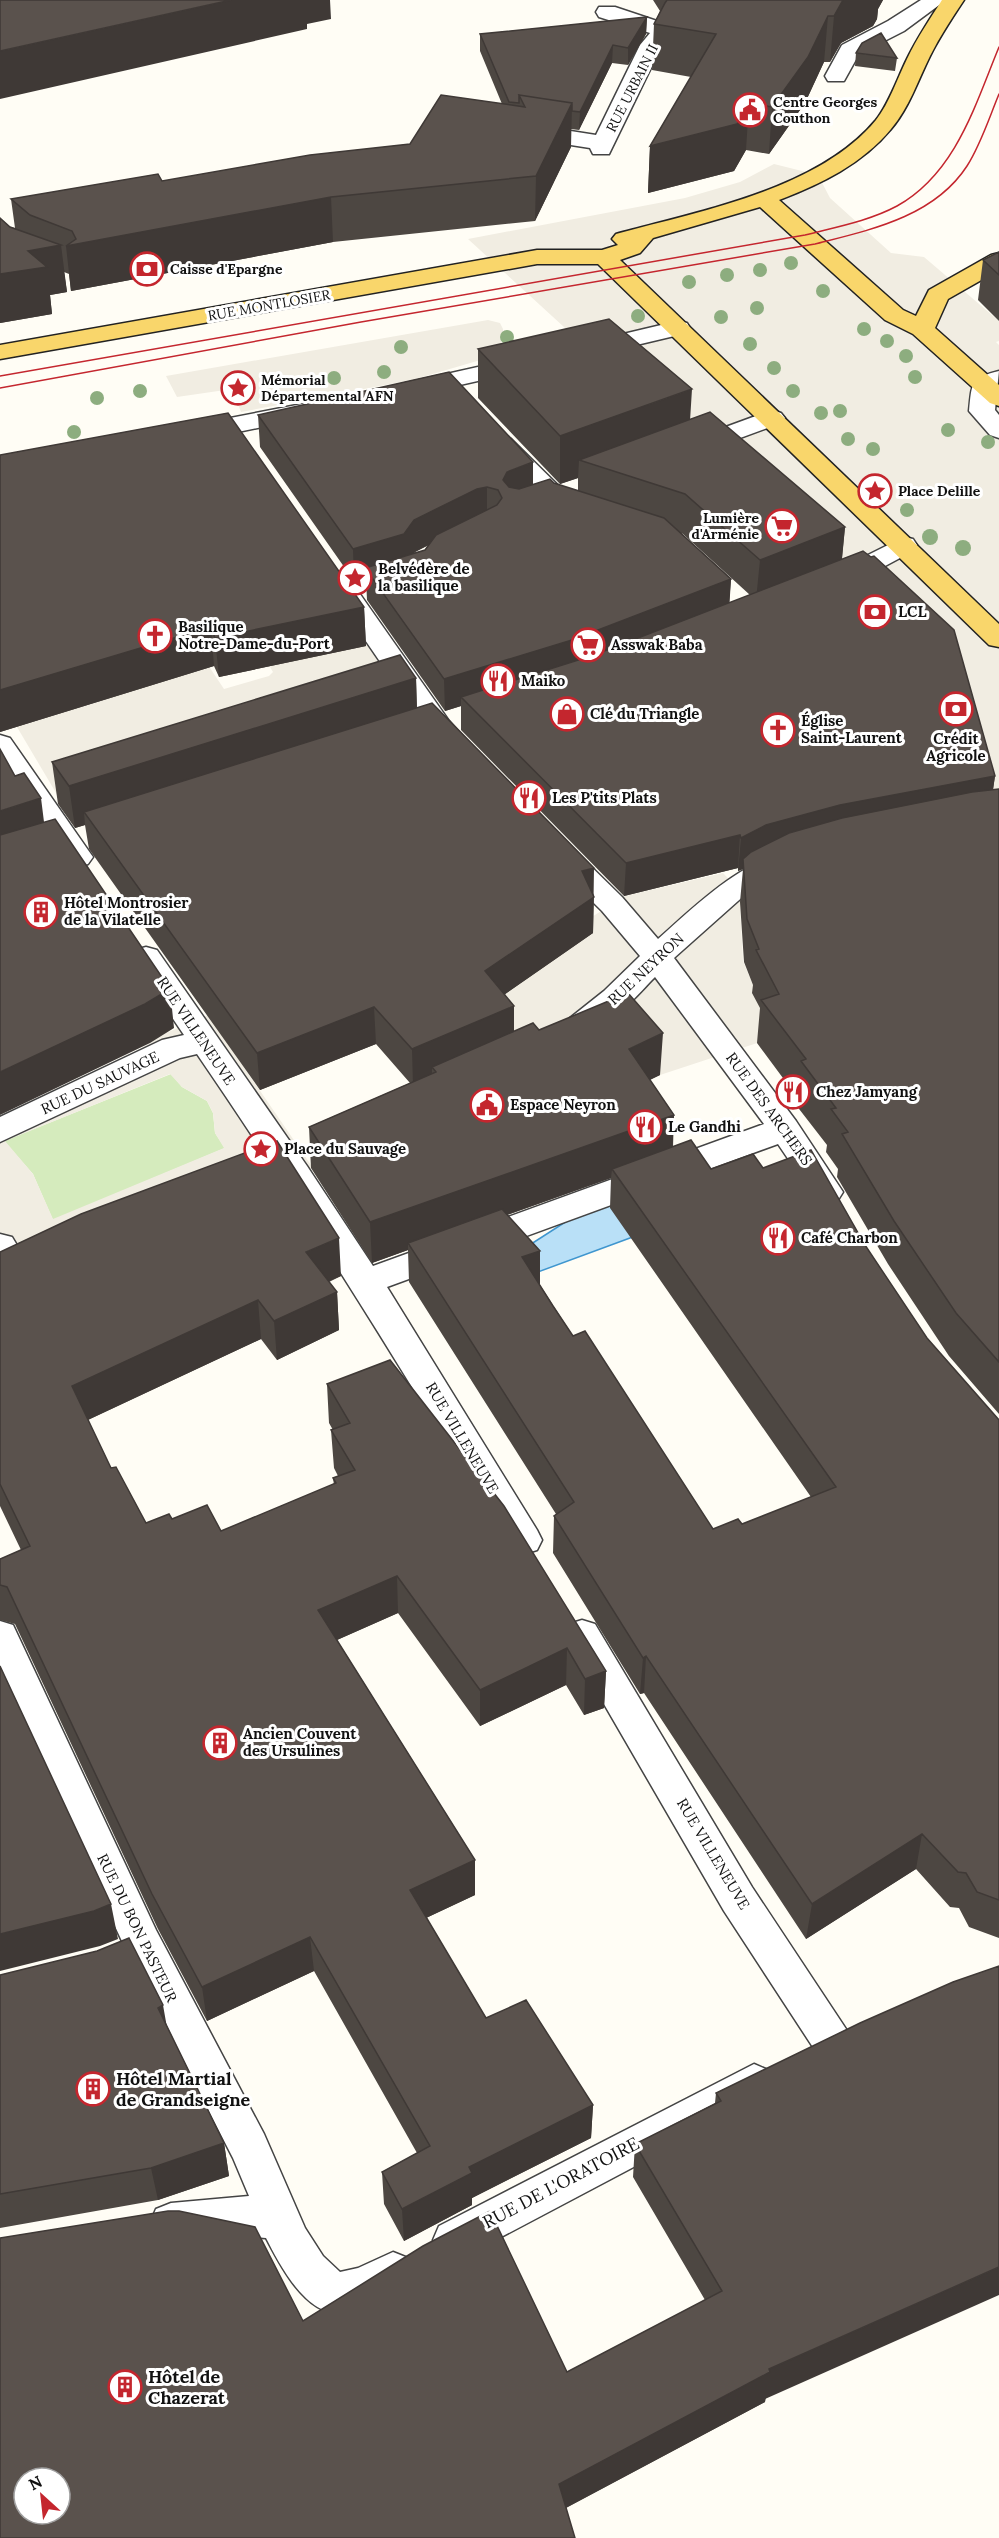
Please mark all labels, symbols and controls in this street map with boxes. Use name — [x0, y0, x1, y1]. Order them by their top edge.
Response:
street label: RUE URBAIN II — [602, 41, 662, 135]
public building icon: Centre Georges Couthon — [732, 92, 768, 128]
place label: Centre Georges Couthon — [773, 93, 877, 127]
bank icon: Caisse d'Epargne — [129, 251, 165, 287]
place label: Caisse d'Epargne — [170, 260, 283, 278]
street label: RUE MONTLOSIER — [206, 285, 332, 325]
place icon: Mémorial Départemental AFN — [220, 370, 256, 406]
place label: Mémorial Départemental AFN — [261, 371, 394, 405]
place icon: Place Delille — [857, 473, 893, 509]
place label: Place Delille — [898, 482, 981, 500]
supermarket icon: Lumière d'Arménie — [764, 508, 800, 544]
place label: Lumière d'Arménie — [692, 509, 759, 543]
place label: Belvédère de la basilique — [378, 559, 470, 595]
place icon: Belvédère de la basilique — [337, 560, 373, 596]
bank icon: LCL — [857, 594, 893, 630]
place label: LCL — [898, 602, 926, 621]
place label: Basilique Notre-Dame-du-Port — [178, 617, 331, 653]
church icon: Basilique Notre-Dame-du-Port — [137, 618, 173, 654]
supermarket icon: Asswak Baba — [570, 627, 606, 663]
place label: Asswak Baba — [611, 635, 703, 654]
restaurant icon: Maiko — [480, 663, 516, 699]
place label: Maiko — [521, 671, 566, 690]
bank icon: Crédit Agricole — [938, 691, 974, 727]
shop icon: Clé du Triangle — [549, 696, 585, 732]
place label: Clé du Triangle — [590, 704, 699, 723]
place label: Église Saint-Laurent — [801, 711, 903, 747]
church icon: Église Saint-Laurent — [760, 712, 796, 748]
place label: Crédit Agricole — [926, 729, 986, 765]
restaurant icon: Les P'tits Plats — [511, 780, 547, 816]
place label: Les P'tits Plats — [552, 788, 657, 807]
place label: Hôtel Montrosier de la Vilatelle — [64, 893, 189, 929]
building icon: Hôtel Montrosier de la Vilatelle — [23, 894, 59, 930]
street label: RUE NEYRON — [604, 929, 688, 1009]
street label: RUE VILLENEUVE — [153, 973, 240, 1088]
street label: RUE DU SAUVAGE — [38, 1047, 162, 1118]
street label: RUE DES ARCHERS — [722, 1049, 817, 1169]
restaurant icon: Chez Jamyang — [775, 1074, 811, 1110]
place label: Chez Jamyang — [816, 1082, 918, 1101]
public building icon: Espace Neyron — [469, 1087, 505, 1123]
place label: Espace Neyron — [510, 1095, 616, 1114]
restaurant icon: Le Gandhi — [627, 1109, 663, 1145]
place label: Le Gandhi — [668, 1117, 741, 1136]
place icon: Place du Sauvage — [243, 1131, 279, 1167]
place label: Place du Sauvage — [284, 1139, 406, 1158]
restaurant icon: Café Charbon — [760, 1220, 796, 1256]
place label: Café Charbon — [801, 1228, 898, 1247]
street label: RUE VILLENEUVE — [422, 1379, 503, 1497]
place label: Ancien Couvent des Ursulines — [243, 1724, 357, 1760]
building icon: Ancien Couvent des Ursulines — [202, 1725, 238, 1761]
street label: RUE VILLENEUVE — [673, 1795, 754, 1913]
street label: RUE DU BON PASTEUR — [93, 1850, 182, 2006]
place label: Hôtel Martial de Grandseigne — [116, 2067, 251, 2111]
building icon: Hôtel Martial de Grandseigne — [75, 2071, 111, 2107]
street label: RUE DE L'ORATOIRE — [479, 2132, 643, 2234]
place label: Hôtel de Chazerat — [148, 2365, 226, 2409]
building icon: Hôtel de Chazerat — [107, 2369, 143, 2405]
north arrow — [12, 2466, 72, 2526]
text: N — [25, 2471, 45, 2494]

